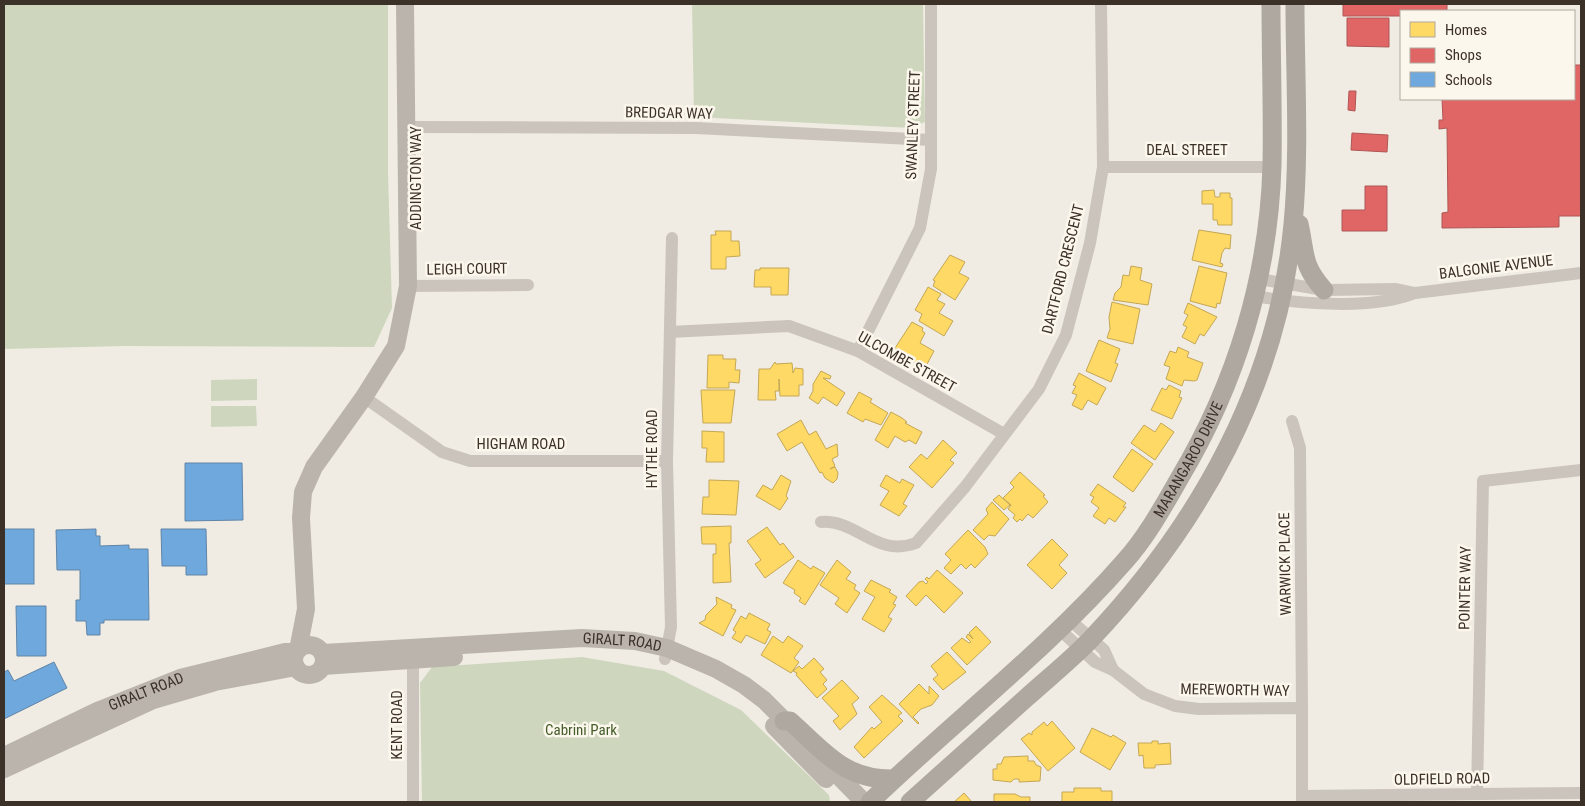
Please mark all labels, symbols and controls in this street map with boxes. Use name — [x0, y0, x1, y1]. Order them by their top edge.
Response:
legend — [1400, 10, 1575, 100]
text: Homes — [1445, 21, 1487, 39]
text: Shops — [1445, 46, 1482, 64]
street label: SWANLEY STREET — [902, 70, 924, 180]
text: Schools — [1445, 71, 1492, 89]
street label: BREDGAR WAY — [625, 103, 713, 123]
street label: ADDINGTON WAY — [407, 126, 425, 230]
street label: DEAL STREET — [1146, 141, 1228, 159]
street label: DARTFORD CRESCENT — [1038, 202, 1088, 336]
street label: BALGONIE AVENUE — [1438, 251, 1554, 283]
street label: LEIGH COURT — [426, 259, 508, 279]
street label: ULCOMBE STREET — [855, 328, 959, 396]
street label: MARANGAROO DRIVE — [1150, 399, 1227, 521]
street label: HYTHE ROAD — [643, 409, 661, 489]
street label: HIGHAM ROAD — [477, 435, 565, 453]
street label: WARWICK PLACE — [1275, 512, 1295, 616]
street label: POINTER WAY — [1455, 546, 1475, 630]
street label: GIRALT ROAD — [582, 629, 663, 656]
street label: GIRALT ROAD — [106, 669, 186, 715]
street label: MEREWORTH WAY — [1180, 680, 1290, 700]
street label: KENT ROAD — [388, 690, 406, 760]
park label: Cabrini Park — [545, 721, 617, 739]
street label: OLDFIELD ROAD — [1394, 769, 1490, 789]

